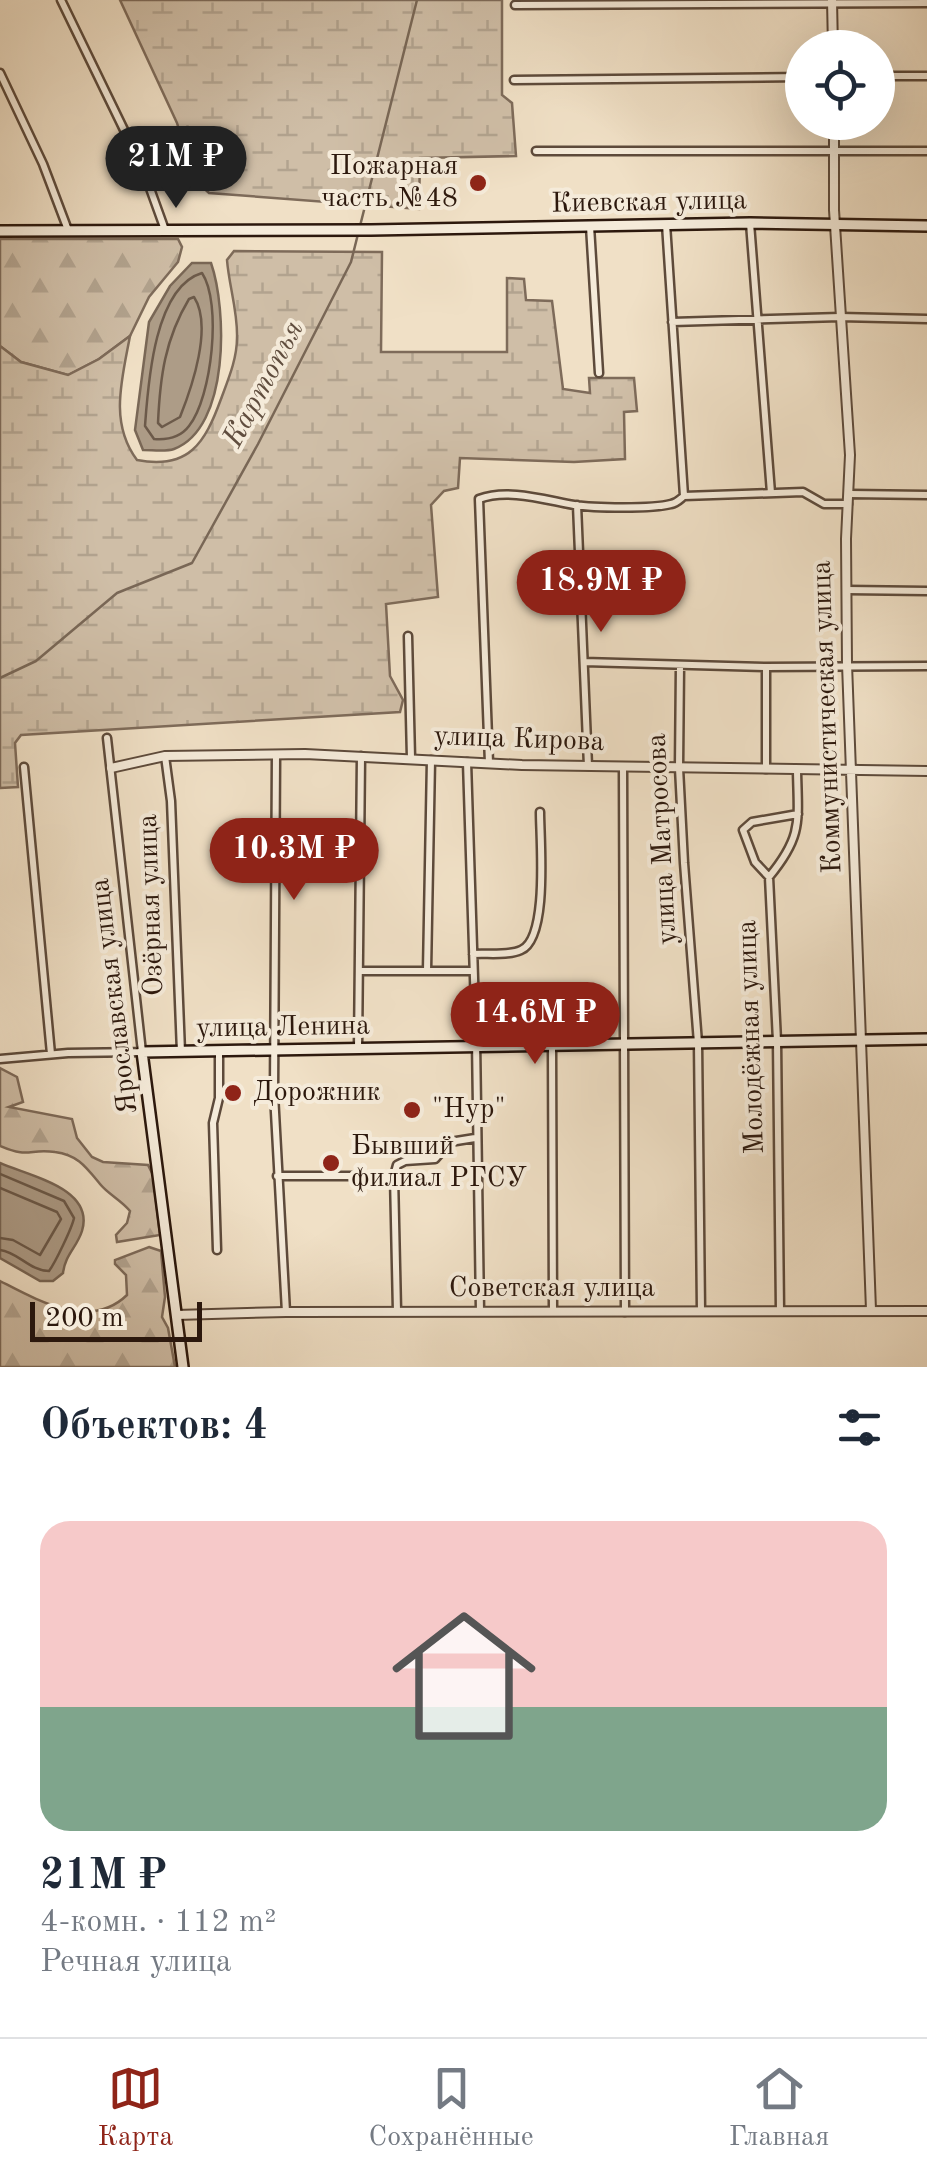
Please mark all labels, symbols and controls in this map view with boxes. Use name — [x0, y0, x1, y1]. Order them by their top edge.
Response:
map controls — [785, 30, 895, 140]
button: locate — [785, 30, 895, 140]
pin: 21M ₽ — [106, 126, 246, 211]
text: 21M ₽ — [127, 142, 225, 174]
place label: Пожарная часть №48 — [321, 153, 458, 213]
marker: Пожарная часть №48 — [467, 172, 489, 194]
street label: Киевская улица — [551, 187, 747, 219]
water label: Картопья — [218, 316, 310, 453]
pin: 18.9M ₽ — [509, 550, 693, 635]
street label: Коммунистическая улица — [809, 560, 847, 874]
text: 18.9M ₽ — [539, 566, 663, 598]
street label: улица Кирова — [433, 723, 605, 757]
street label: улица Матросова — [643, 732, 683, 945]
street label: Озёрная улица — [135, 813, 169, 997]
pin: 10.3M ₽ — [202, 818, 386, 903]
text: 10.3M ₽ — [232, 834, 356, 866]
street label: Ярославская улица — [87, 876, 143, 1115]
street label: Молодёжная улица — [734, 919, 770, 1155]
pin: 14.6M ₽ — [443, 982, 627, 1067]
text: 14.6M ₽ — [473, 998, 597, 1030]
street label: улица Ленина — [196, 1012, 370, 1044]
place label: Дорожник — [253, 1079, 381, 1107]
marker: Дорожник — [222, 1082, 244, 1104]
place label: "Нур" — [432, 1096, 505, 1124]
marker: "Нур" — [401, 1099, 423, 1121]
place label: Бывший филиал РГСУ — [351, 1133, 527, 1193]
marker: Бывший филиал РГСУ — [320, 1152, 342, 1174]
street label: Советская улица — [449, 1275, 655, 1303]
scale bar — [30, 1297, 202, 1342]
text: 200 m — [45, 1305, 124, 1333]
icon: filters — [832, 1400, 887, 1455]
text: Объектов: 4 — [40, 1406, 268, 1448]
icon: home — [374, 1586, 554, 1766]
text: 21M ₽ — [40, 1856, 167, 1898]
text: 4-комн. · 112 m² — [40, 1907, 276, 1939]
text: Речная улица — [40, 1947, 232, 1979]
tab: Карта — [98, 2061, 173, 2156]
tab: Сохранённые — [368, 2061, 534, 2156]
tab: Главная — [729, 2061, 829, 2156]

